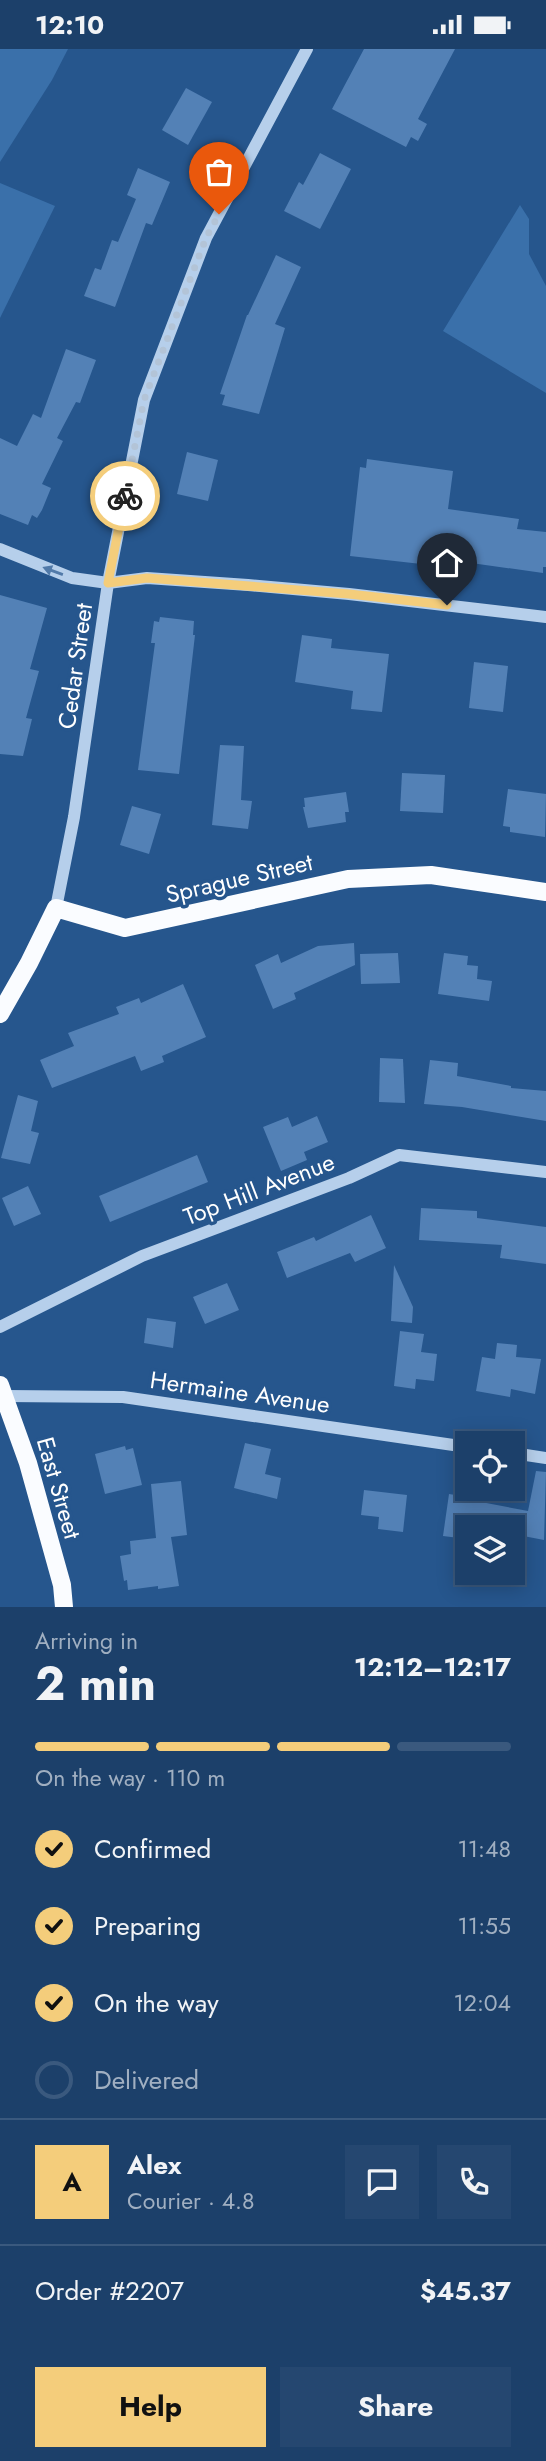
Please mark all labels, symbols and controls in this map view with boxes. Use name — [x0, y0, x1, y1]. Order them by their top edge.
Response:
text: 12:10 — [35, 6, 104, 44]
pin — [189, 142, 249, 214]
icon: bag — [200, 153, 238, 191]
courier — [90, 461, 160, 531]
icon: bike — [106, 477, 144, 515]
pin — [417, 533, 477, 605]
icon: home — [428, 544, 466, 582]
one-way arrow — [42, 565, 63, 576]
street label: Cedar Street — [49, 601, 101, 731]
street label: Sprague Street — [162, 844, 316, 912]
street label: Top Hill Avenue — [178, 1144, 340, 1234]
street label: Hermaine Avenue — [148, 1362, 332, 1422]
map controls — [455, 1431, 525, 1585]
button: locate — [455, 1431, 525, 1501]
street label: East Street — [28, 1433, 90, 1543]
button: layers — [455, 1515, 525, 1585]
text: Arriving in — [35, 1624, 138, 1658]
text: 12:12–12:17 — [354, 1648, 511, 1686]
text: 2 min — [35, 1651, 156, 1717]
text: On the way · 110 m — [35, 1761, 225, 1795]
icon: check — [35, 1830, 73, 1868]
text: Confirmed — [94, 1830, 211, 1868]
text: 11:48 — [457, 1832, 511, 1866]
icon: check — [35, 1907, 73, 1945]
text: Preparing — [94, 1907, 201, 1945]
text: 11:55 — [457, 1909, 511, 1943]
icon: check — [35, 1984, 73, 2022]
text: On the way — [94, 1984, 219, 2022]
text: 12:04 — [453, 1986, 511, 2020]
text: Delivered — [94, 2061, 199, 2099]
button: chat — [345, 2145, 419, 2219]
button: phone — [437, 2145, 511, 2219]
text: Alex — [127, 2146, 181, 2184]
text: A — [62, 2163, 82, 2201]
text: Courier · 4.8 — [127, 2184, 255, 2218]
text: Order #2207 — [35, 2272, 184, 2310]
text: $45.37 — [420, 2272, 511, 2310]
button: Help — [35, 2367, 266, 2447]
button: Share — [280, 2367, 511, 2447]

